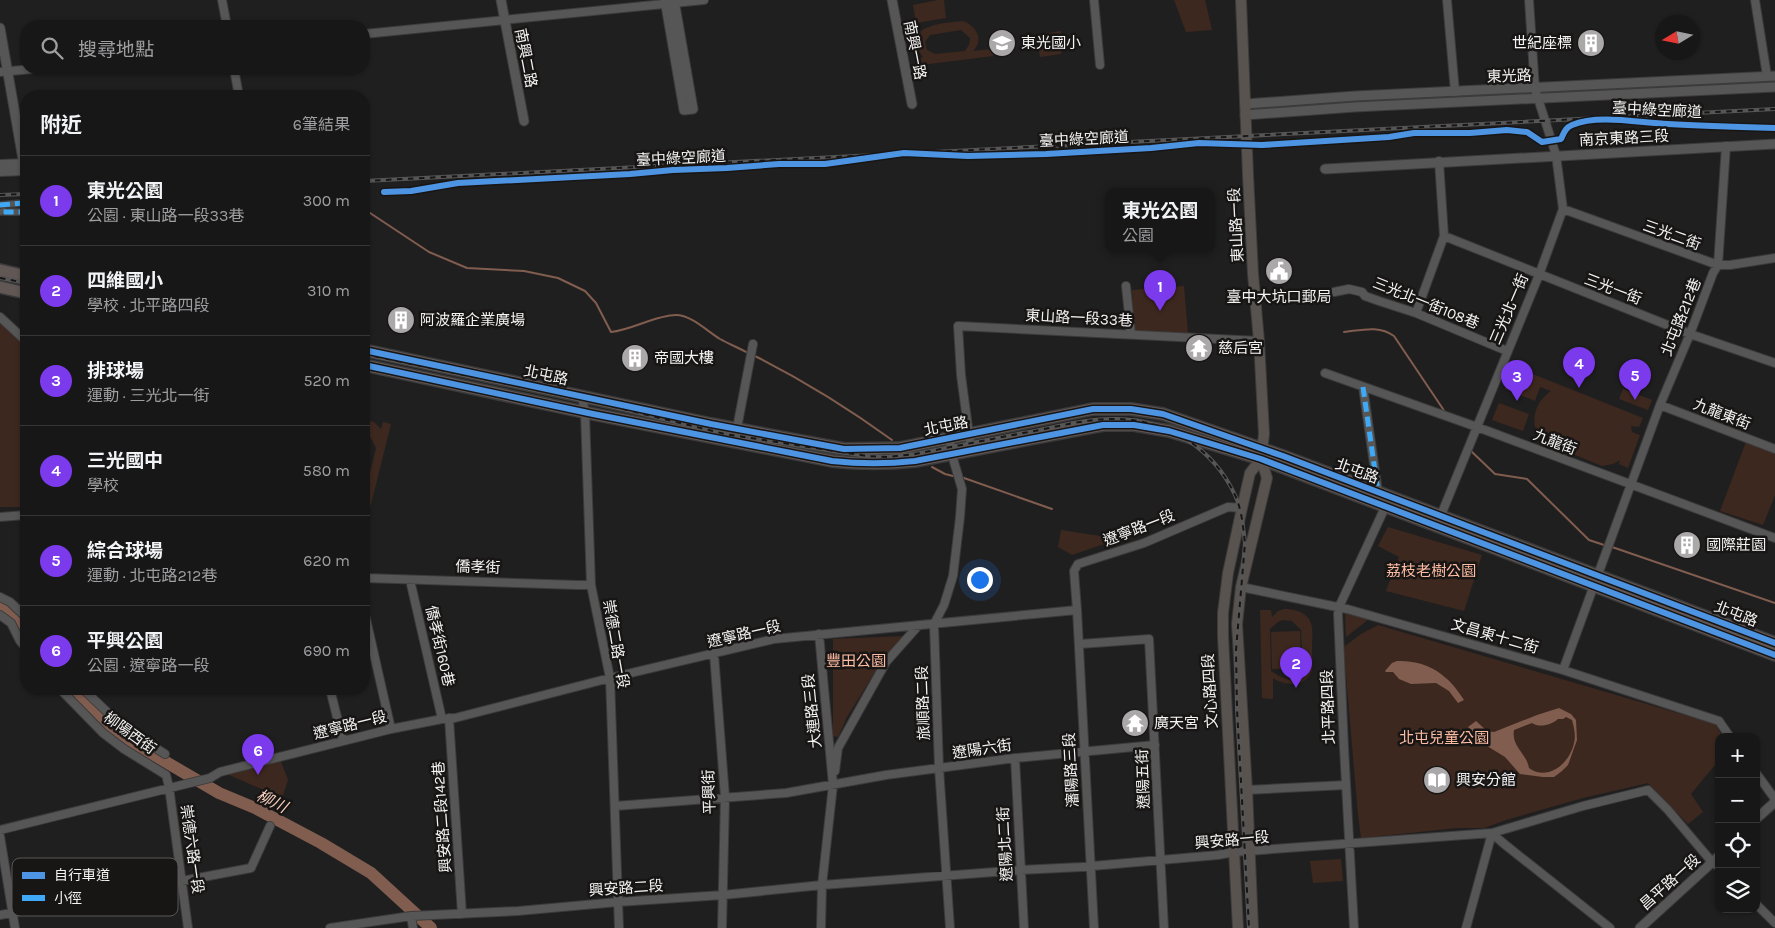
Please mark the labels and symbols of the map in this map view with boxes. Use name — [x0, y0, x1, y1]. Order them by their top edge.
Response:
north arrow — [1655, 15, 1700, 60]
street label: 南興一路 — [900, 19, 930, 81]
street label: 南興二路 — [511, 27, 541, 89]
school or university icon: 東光國小 — [987, 28, 1017, 58]
building icon: 世紀座標 — [1576, 28, 1606, 58]
place label: 東光國小 — [1021, 34, 1081, 52]
place label: 世紀座標 — [1512, 34, 1572, 52]
street label: 東光路 — [1486, 66, 1532, 86]
street label: 臺中綠空廊道 — [1612, 99, 1702, 121]
street label: 南京東路三段 — [1579, 127, 1669, 149]
street label: 臺中綠空廊道 — [1039, 128, 1129, 150]
street label: 臺中綠空廊道 — [636, 147, 726, 169]
street label: 東山路一段 — [1225, 187, 1247, 263]
street label: 三光二街 — [1641, 216, 1703, 254]
public building icon: 臺中大坑口郵局 — [1264, 256, 1294, 286]
pin: 1 — [1144, 270, 1176, 311]
street label: 三光一街 — [1582, 270, 1644, 308]
street label: 三光北一街 — [1486, 271, 1532, 347]
street label: 三光北一街108巷 — [1370, 273, 1482, 333]
street label: 北屯路212巷 — [1657, 275, 1705, 359]
place label: 臺中大坑口郵局 — [1226, 288, 1332, 306]
building icon: 阿波羅企業廣場 — [386, 305, 416, 335]
street label: 東山路一段33巷 — [1025, 306, 1133, 330]
place label: 阿波羅企業廣場 — [420, 311, 525, 329]
temple icon: 慈后宮 — [1184, 333, 1214, 363]
place label: 慈后宮 — [1218, 339, 1263, 357]
building icon: 帝國大樓 — [620, 343, 650, 373]
pin: 4 — [1563, 347, 1595, 388]
place label: 帝國大樓 — [654, 349, 714, 367]
pin: 5 — [1619, 359, 1651, 400]
pin: 3 — [1501, 360, 1533, 401]
street label: 北屯路 — [522, 362, 570, 388]
street label: 九龍東街 — [1691, 395, 1753, 433]
street label: 北屯路 — [922, 413, 970, 439]
street label: 九龍街 — [1531, 426, 1579, 458]
street label: 北屯路 — [1333, 455, 1381, 487]
street label: 遼寧路一段 — [1101, 506, 1177, 550]
building icon: 國際莊園 — [1672, 530, 1702, 560]
place label: 國際莊園 — [1706, 536, 1766, 554]
street label: 僑孝街 — [455, 557, 501, 577]
park label: 荔枝老樹公園 — [1386, 562, 1476, 580]
your location — [967, 567, 993, 593]
street label: 崇德二路一段 — [599, 598, 633, 690]
street label: 北屯路 — [1712, 598, 1760, 630]
street label: 僑孝街160巷 — [422, 604, 458, 688]
street label: 文昌東十二街 — [1449, 615, 1541, 657]
street label: 遼寧路一段 — [705, 617, 783, 651]
pin: 2 — [1280, 647, 1312, 688]
park label: 豐田公園 — [826, 652, 886, 670]
street label: 文心路四段 — [1199, 653, 1221, 729]
street label: 旅順路二段 — [913, 665, 933, 741]
street label: 北平路四段 — [1318, 669, 1338, 745]
street label: 大連路三段 — [799, 673, 825, 749]
street label: 遼寧路一段 — [311, 707, 389, 743]
street label: 柳陽西街 — [100, 708, 160, 758]
temple icon: 廣天宮 — [1120, 708, 1150, 738]
place label: 廣天宮 — [1154, 714, 1199, 732]
park label: 北屯兒童公園 — [1399, 729, 1489, 747]
street label: 瀋陽路三段 — [1060, 732, 1082, 808]
pin: 6 — [242, 734, 274, 775]
street label: 遼陽六街 — [951, 736, 1013, 762]
street label: 遼陽五街 — [1133, 749, 1153, 809]
street label: 興安路二段142巷 — [429, 760, 455, 874]
library icon: 興安分館 — [1422, 765, 1452, 795]
street label: 平興街 — [699, 769, 719, 815]
place label: 興安分館 — [1456, 771, 1516, 789]
water label: 柳川 — [253, 785, 292, 817]
street label: 崇德六路一段 — [177, 803, 207, 895]
street label: 遼陽北二街 — [994, 806, 1016, 882]
street label: 興安路一段 — [1194, 828, 1270, 852]
street label: 昌平路一段 — [1636, 850, 1704, 914]
legend — [12, 858, 178, 916]
text: 自行車道 — [54, 867, 110, 884]
street label: 興安路二段 — [588, 876, 664, 900]
text: 小徑 — [54, 890, 82, 907]

